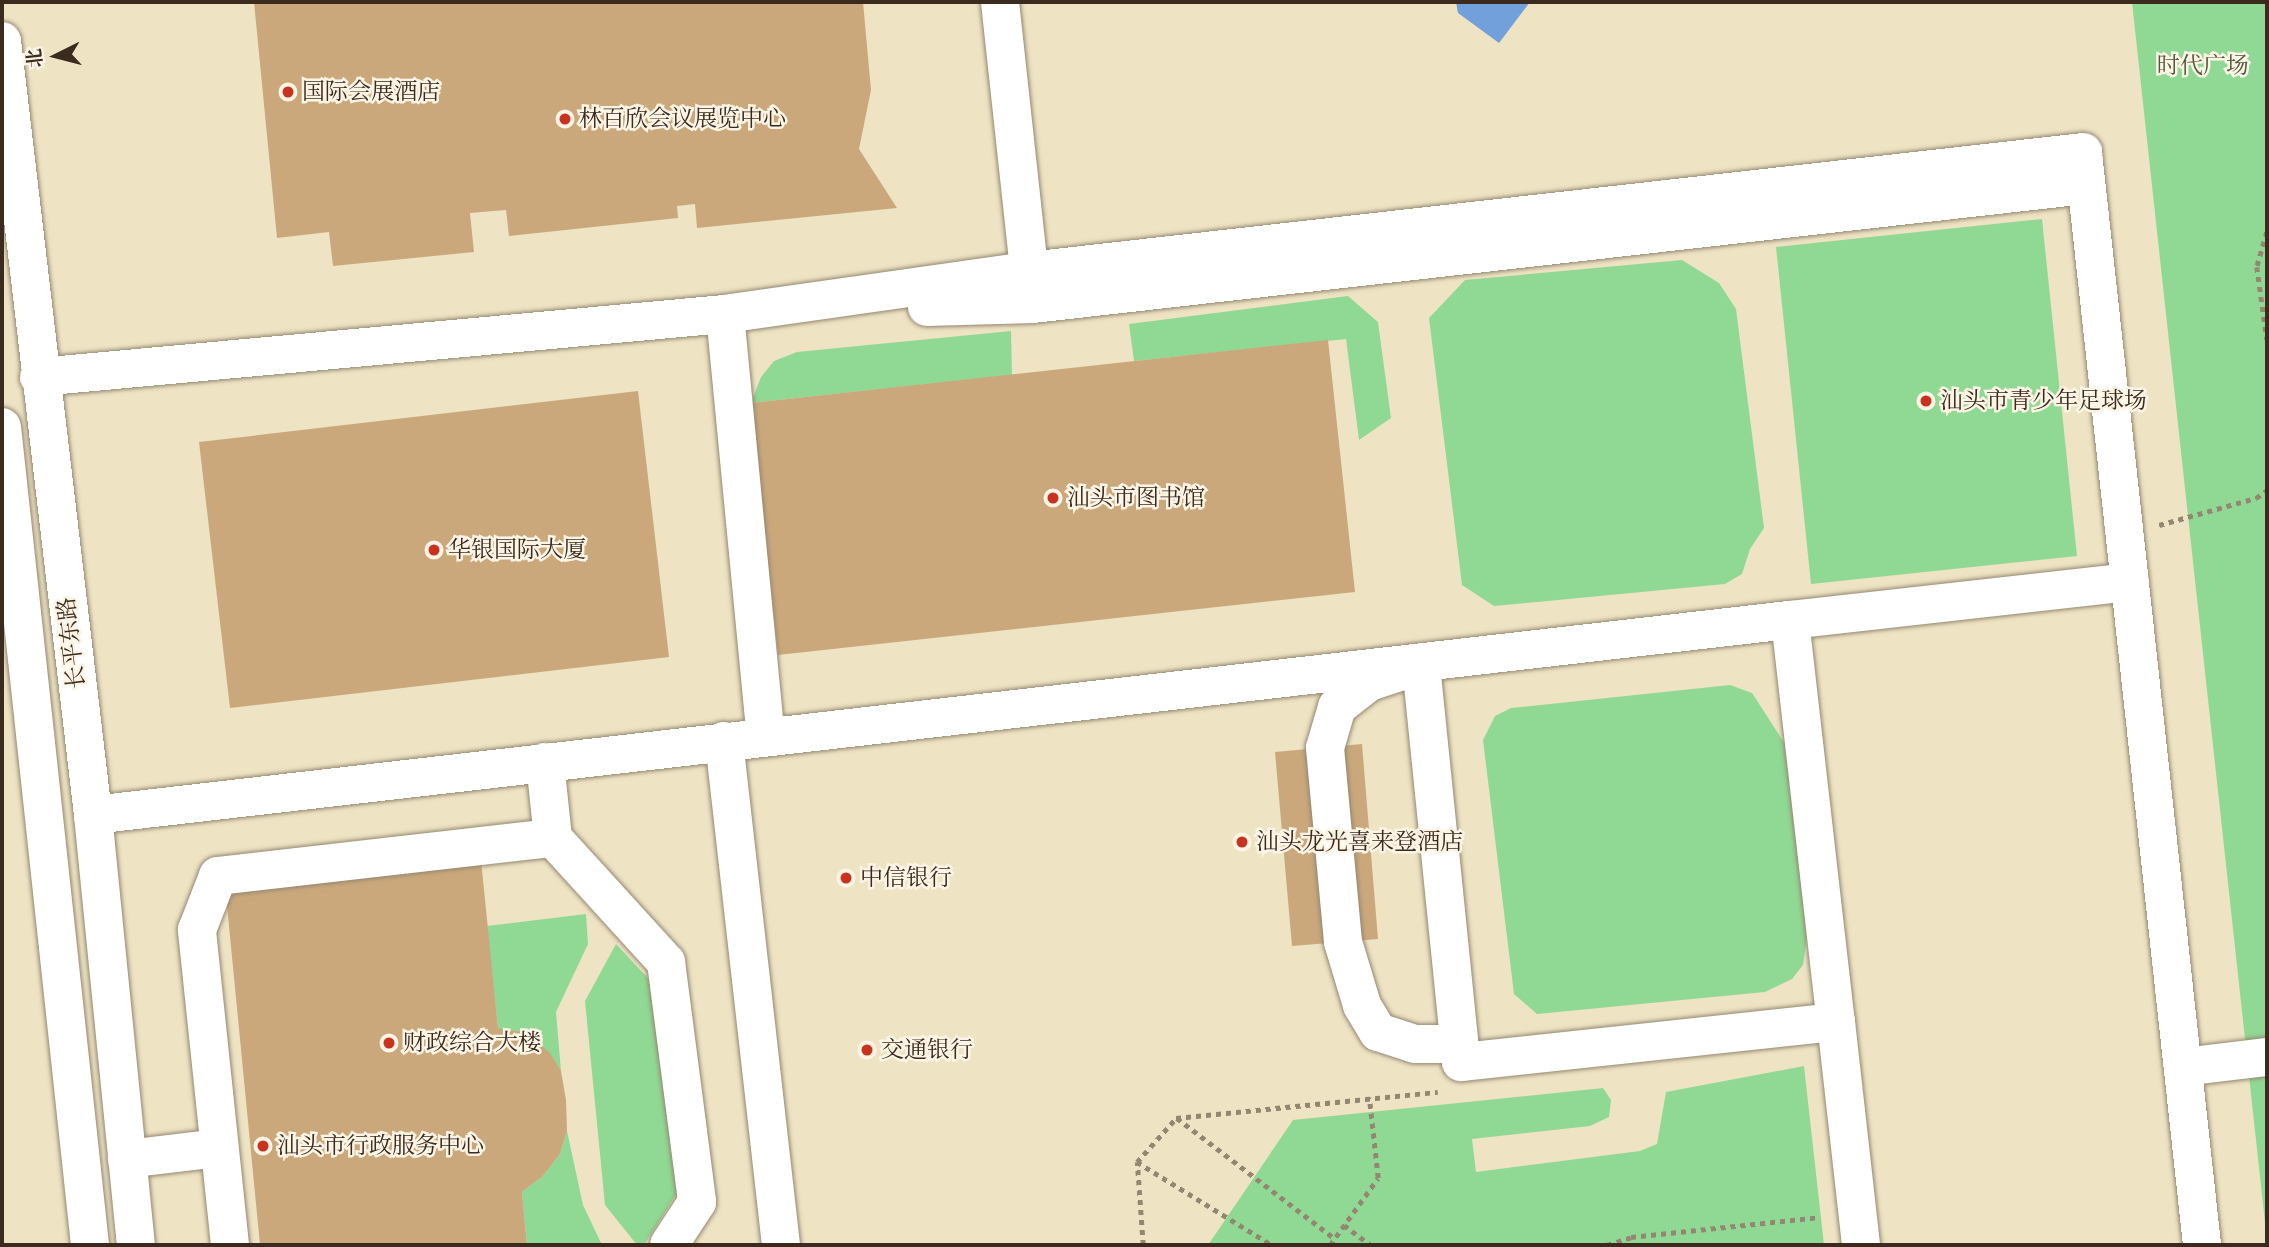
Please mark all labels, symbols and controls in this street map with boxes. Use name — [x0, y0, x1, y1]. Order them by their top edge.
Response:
north arrow — [21, 21, 91, 91]
text: 北 — [21, 47, 49, 69]
park label: 时代广场 — [2157, 52, 2249, 80]
place label: 国际会展酒店 — [302, 78, 440, 106]
marker: 国际会展酒店 — [280, 84, 296, 100]
place label: 林百欣会议展览中心 — [579, 105, 786, 133]
marker: 林百欣会议展览中心 — [557, 111, 573, 127]
place label: 汕头市青少年足球场 — [1940, 387, 2147, 415]
marker: 汕头市青少年足球场 — [1918, 393, 1934, 409]
place label: 汕头市图书馆 — [1067, 484, 1205, 512]
marker: 汕头市图书馆 — [1045, 490, 1061, 506]
place label: 华银国际大厦 — [448, 536, 586, 564]
marker: 华银国际大厦 — [426, 542, 442, 558]
street label: 长平东路 — [53, 596, 91, 690]
place label: 汕头龙光喜来登酒店 — [1256, 828, 1463, 856]
marker: 汕头龙光喜来登酒店 — [1234, 834, 1250, 850]
place label: 中信银行 — [860, 864, 952, 892]
marker: 中信银行 — [838, 870, 854, 886]
place label: 财政综合大楼 — [403, 1029, 541, 1057]
marker: 财政综合大楼 — [381, 1035, 397, 1051]
place label: 交通银行 — [881, 1036, 973, 1064]
marker: 交通银行 — [859, 1042, 875, 1058]
place label: 汕头市行政服务中心 — [277, 1132, 484, 1160]
marker: 汕头市行政服务中心 — [255, 1138, 271, 1154]

